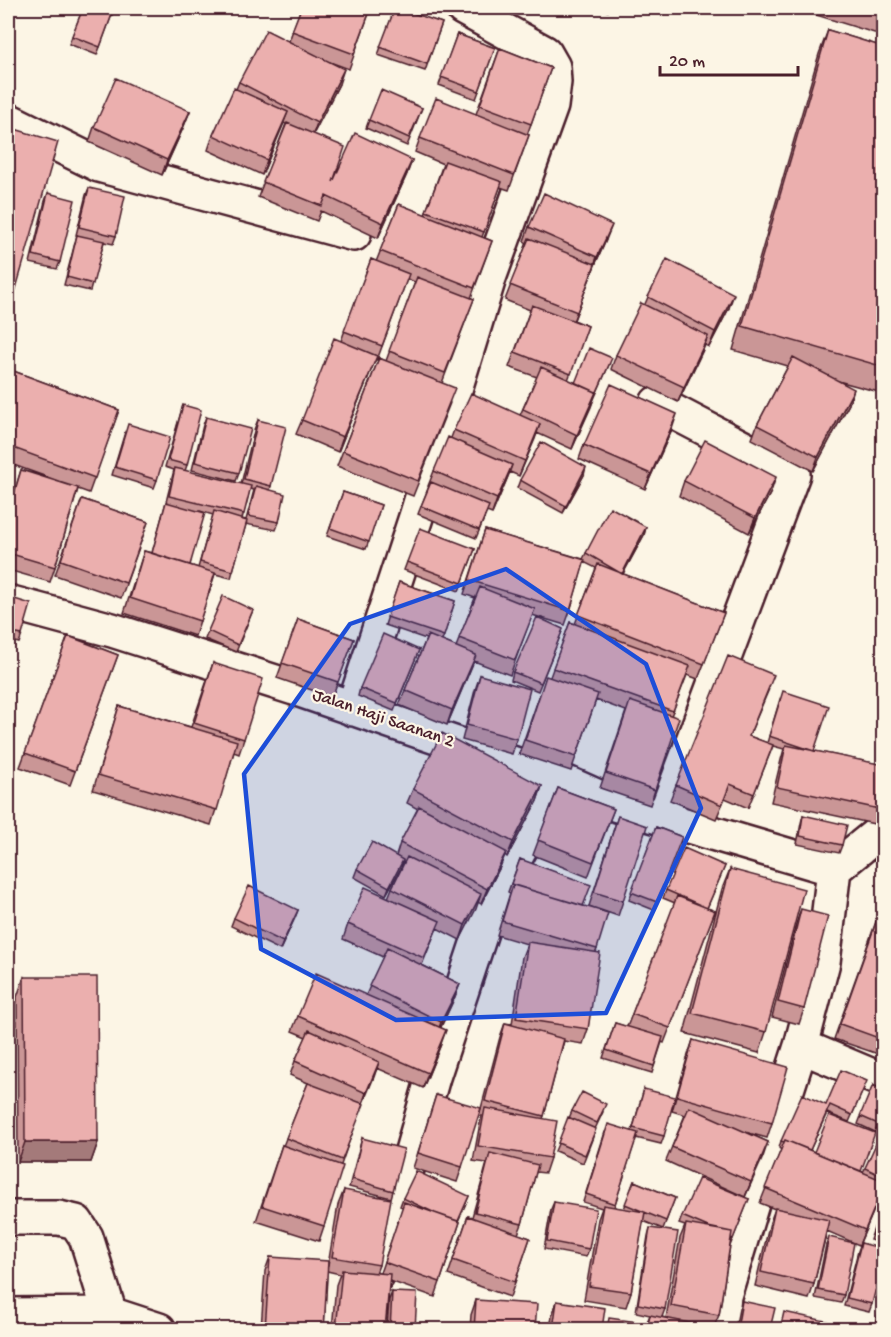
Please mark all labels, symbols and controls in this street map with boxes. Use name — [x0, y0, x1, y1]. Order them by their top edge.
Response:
scale bar — [660, 39, 798, 77]
text: 20 m — [669, 52, 705, 73]
street label: Jalan Haji Saanan 2 — [309, 685, 457, 753]

